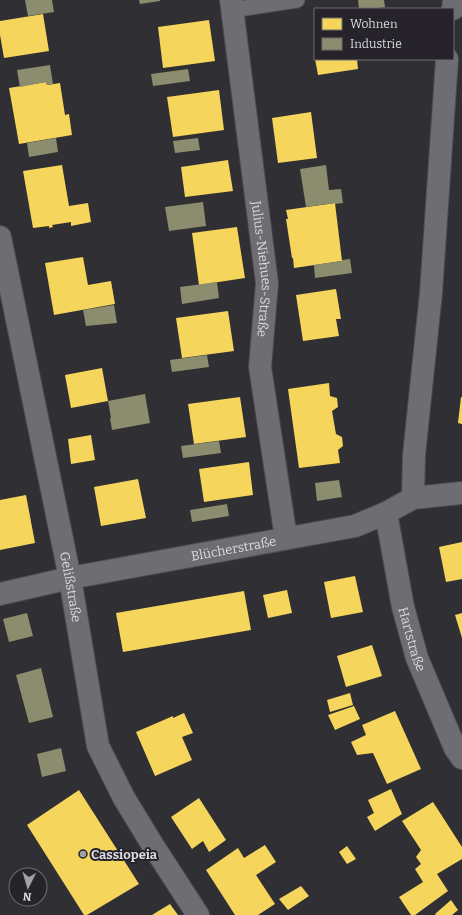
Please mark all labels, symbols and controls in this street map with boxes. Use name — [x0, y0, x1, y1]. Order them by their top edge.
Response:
legend — [314, 8, 454, 60]
text: Wohnen — [350, 17, 398, 31]
text: Industrie — [350, 37, 402, 51]
street label: Julius-Niehues-Straße — [249, 199, 275, 338]
street label: Blücherstraße — [190, 533, 277, 563]
street label: Gelißstraße — [57, 550, 85, 623]
street label: Hartstraße — [396, 605, 429, 674]
place label: Cassiopeia — [91, 847, 158, 862]
marker: Cassiopeia — [78, 849, 88, 859]
north arrow — [8, 867, 48, 907]
text: N — [22, 890, 32, 903]

